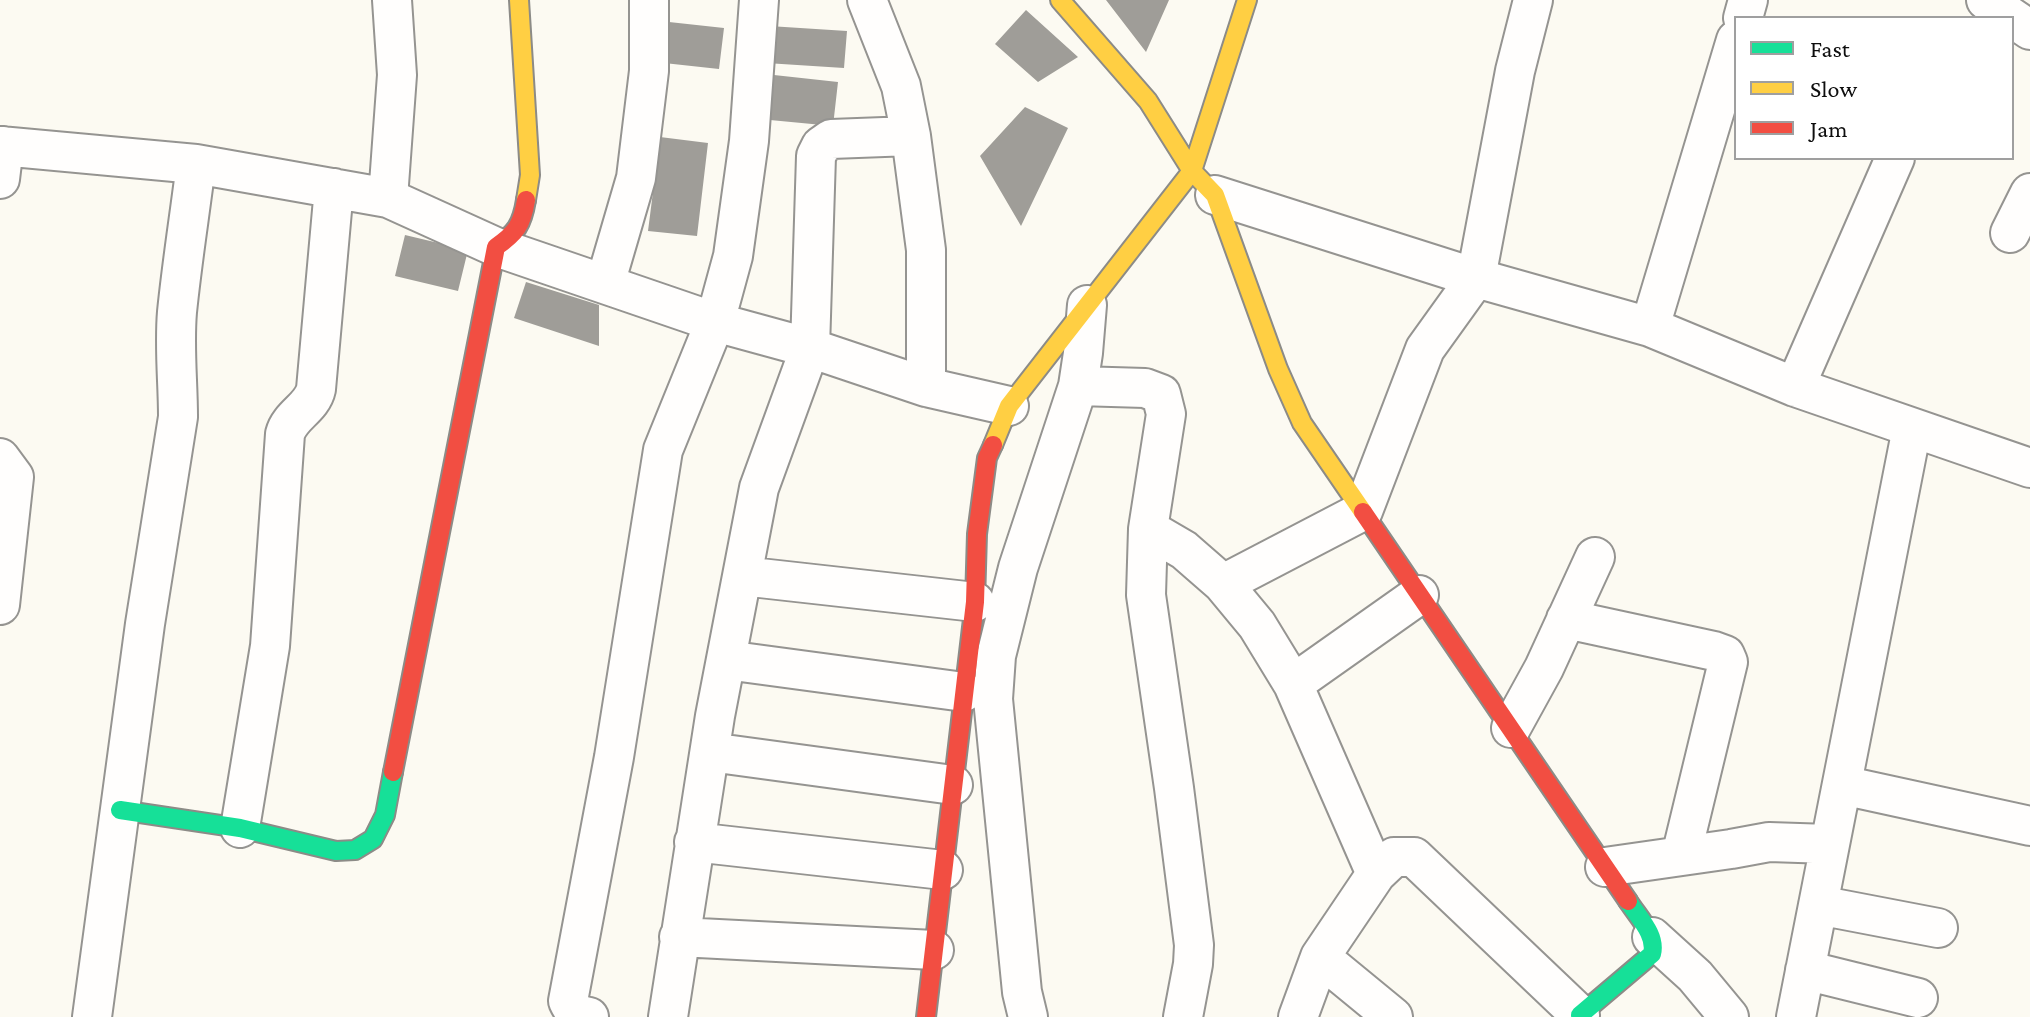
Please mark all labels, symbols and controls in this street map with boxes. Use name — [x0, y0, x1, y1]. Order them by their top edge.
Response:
legend — [1734, 16, 2014, 160]
text: Fast — [1810, 35, 1850, 62]
text: Slow — [1810, 75, 1857, 102]
text: Jam — [1810, 115, 1848, 142]

